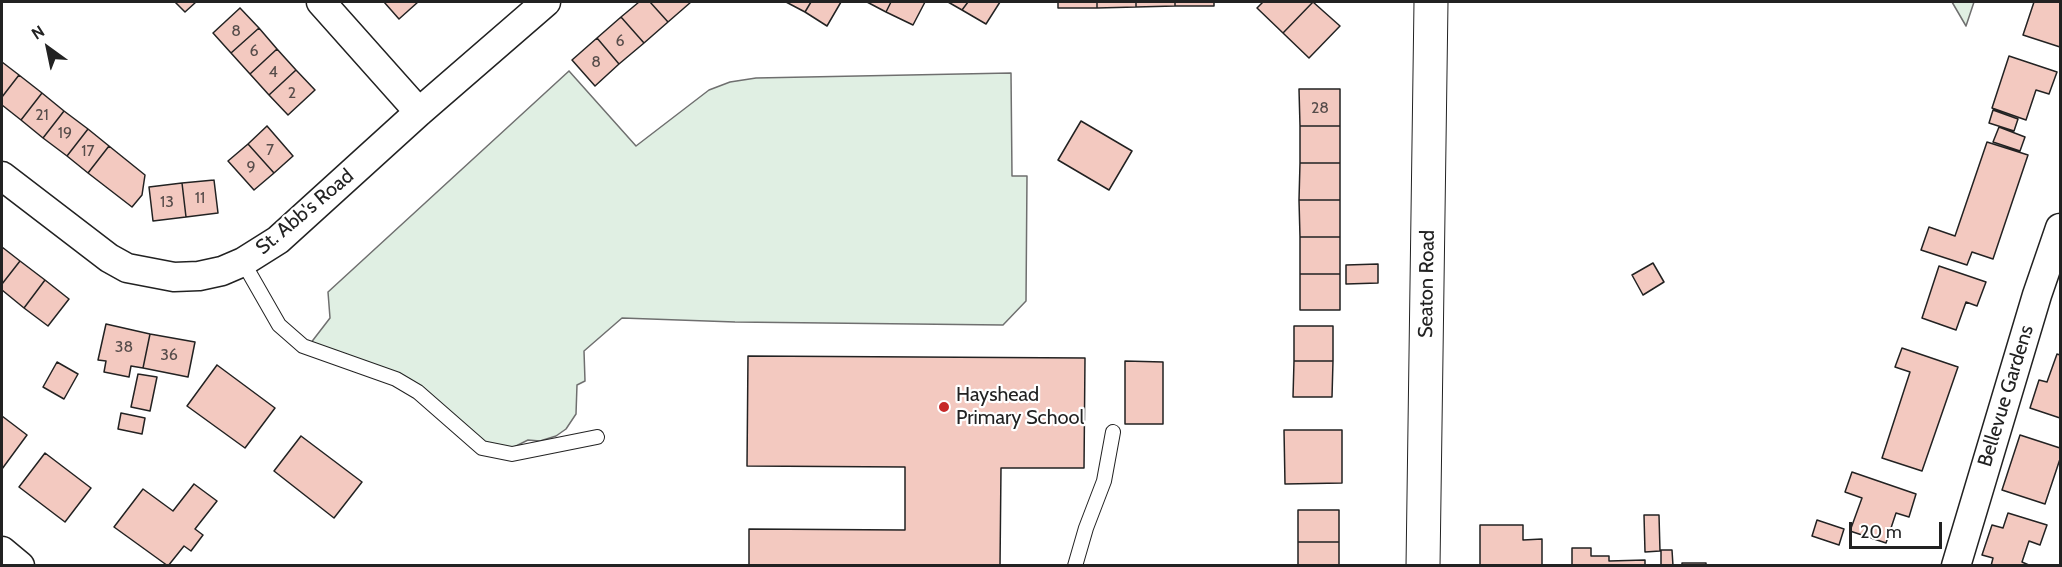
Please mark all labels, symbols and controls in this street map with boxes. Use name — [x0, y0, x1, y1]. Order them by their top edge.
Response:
north arrow — [18, 18, 78, 78]
text: N — [28, 21, 48, 44]
house number: 8 — [231, 21, 241, 41]
house number: 6 — [615, 31, 625, 51]
house number: 6 — [249, 41, 259, 61]
house number: 8 — [591, 52, 601, 72]
house number: 4 — [268, 62, 278, 82]
house number: 2 — [288, 83, 296, 103]
house number: 28 — [1311, 98, 1329, 118]
house number: 21 — [35, 105, 49, 125]
house number: 19 — [58, 123, 72, 143]
house number: 7 — [266, 140, 274, 160]
house number: 17 — [81, 141, 95, 161]
house number: 9 — [246, 157, 256, 177]
street label: St. Abb's Road — [251, 164, 359, 260]
house number: 11 — [195, 188, 205, 208]
house number: 13 — [160, 192, 174, 212]
street label: Seaton Road — [1414, 230, 1440, 338]
street label: Bellevue Gardens — [1973, 322, 2039, 470]
house number: 38 — [115, 337, 133, 357]
house number: 36 — [160, 345, 178, 365]
place label: Hayshead Primary School — [956, 383, 1084, 430]
marker: Hayshead Primary School — [937, 400, 951, 414]
scale bar — [1852, 510, 1945, 548]
text: 20 m — [1860, 521, 1902, 543]

